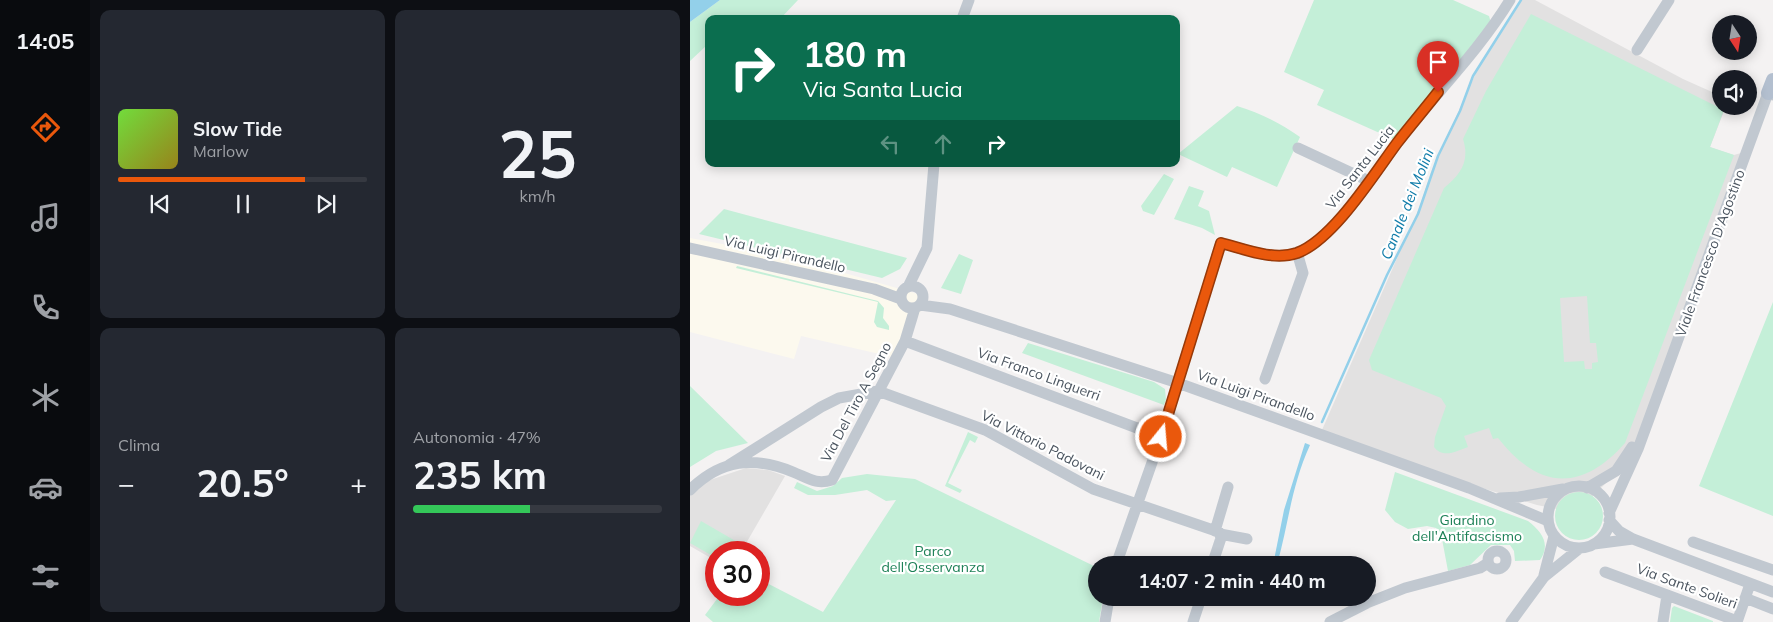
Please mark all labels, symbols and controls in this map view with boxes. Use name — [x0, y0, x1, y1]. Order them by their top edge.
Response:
north arrow — [1712, 15, 1758, 60]
map controls — [1712, 15, 1757, 115]
text: 14:05 — [16, 27, 74, 55]
text: 180 m — [803, 32, 907, 76]
icon: right — [720, 35, 785, 100]
pin — [1417, 41, 1459, 92]
icon: arrive — [1424, 48, 1452, 76]
button: sound — [1712, 70, 1757, 115]
text: Via Santa Lucia — [803, 75, 963, 103]
icon: directions — [28, 110, 63, 145]
text: 25 — [498, 113, 577, 194]
text: Slow Tide — [193, 117, 282, 141]
street label: Via Santa Lucia — [1322, 121, 1398, 213]
icon: left — [876, 130, 904, 158]
icon: ahead — [929, 130, 957, 158]
icon: right — [982, 130, 1010, 158]
text: Marlow — [193, 141, 249, 161]
water label: Canale dei Molini — [1376, 145, 1438, 262]
street label: Viale Francesco D'Agostino — [1671, 167, 1749, 339]
text: km/h — [519, 186, 556, 206]
icon: previous — [146, 190, 174, 218]
icon: pause — [229, 190, 257, 218]
icon: next — [312, 190, 340, 218]
icon: music — [28, 200, 63, 235]
street label: Via Luigi Pirandello — [722, 231, 848, 277]
icon: phone — [28, 290, 63, 325]
street label: Via Del Tiro A Segno — [817, 339, 895, 465]
street label: Via Franco Linguerri — [975, 343, 1103, 405]
street label: Via Luigi Pirandello — [1195, 365, 1317, 425]
icon: climate — [28, 380, 63, 415]
street label: Via Vittorio Padovani — [978, 406, 1108, 484]
position arrow — [1134, 410, 1186, 462]
text: Autonomia · 47% — [413, 427, 541, 447]
text: Clima — [118, 435, 160, 455]
text: 235 km — [413, 451, 547, 499]
text: 20.5° — [196, 459, 289, 507]
text: − — [118, 466, 135, 501]
text: + — [350, 466, 367, 501]
icon: car — [28, 470, 63, 505]
park label: Giardino dell'Antifascismo — [1412, 511, 1522, 545]
speed limit sign: 30 — [705, 541, 770, 606]
park label: Parco dell'Osservanza — [881, 542, 985, 576]
icon: filters — [28, 559, 63, 594]
street label: Via Sante Solieri — [1634, 559, 1740, 613]
text: 14:07 · 2 min · 440 m — [1138, 569, 1326, 593]

